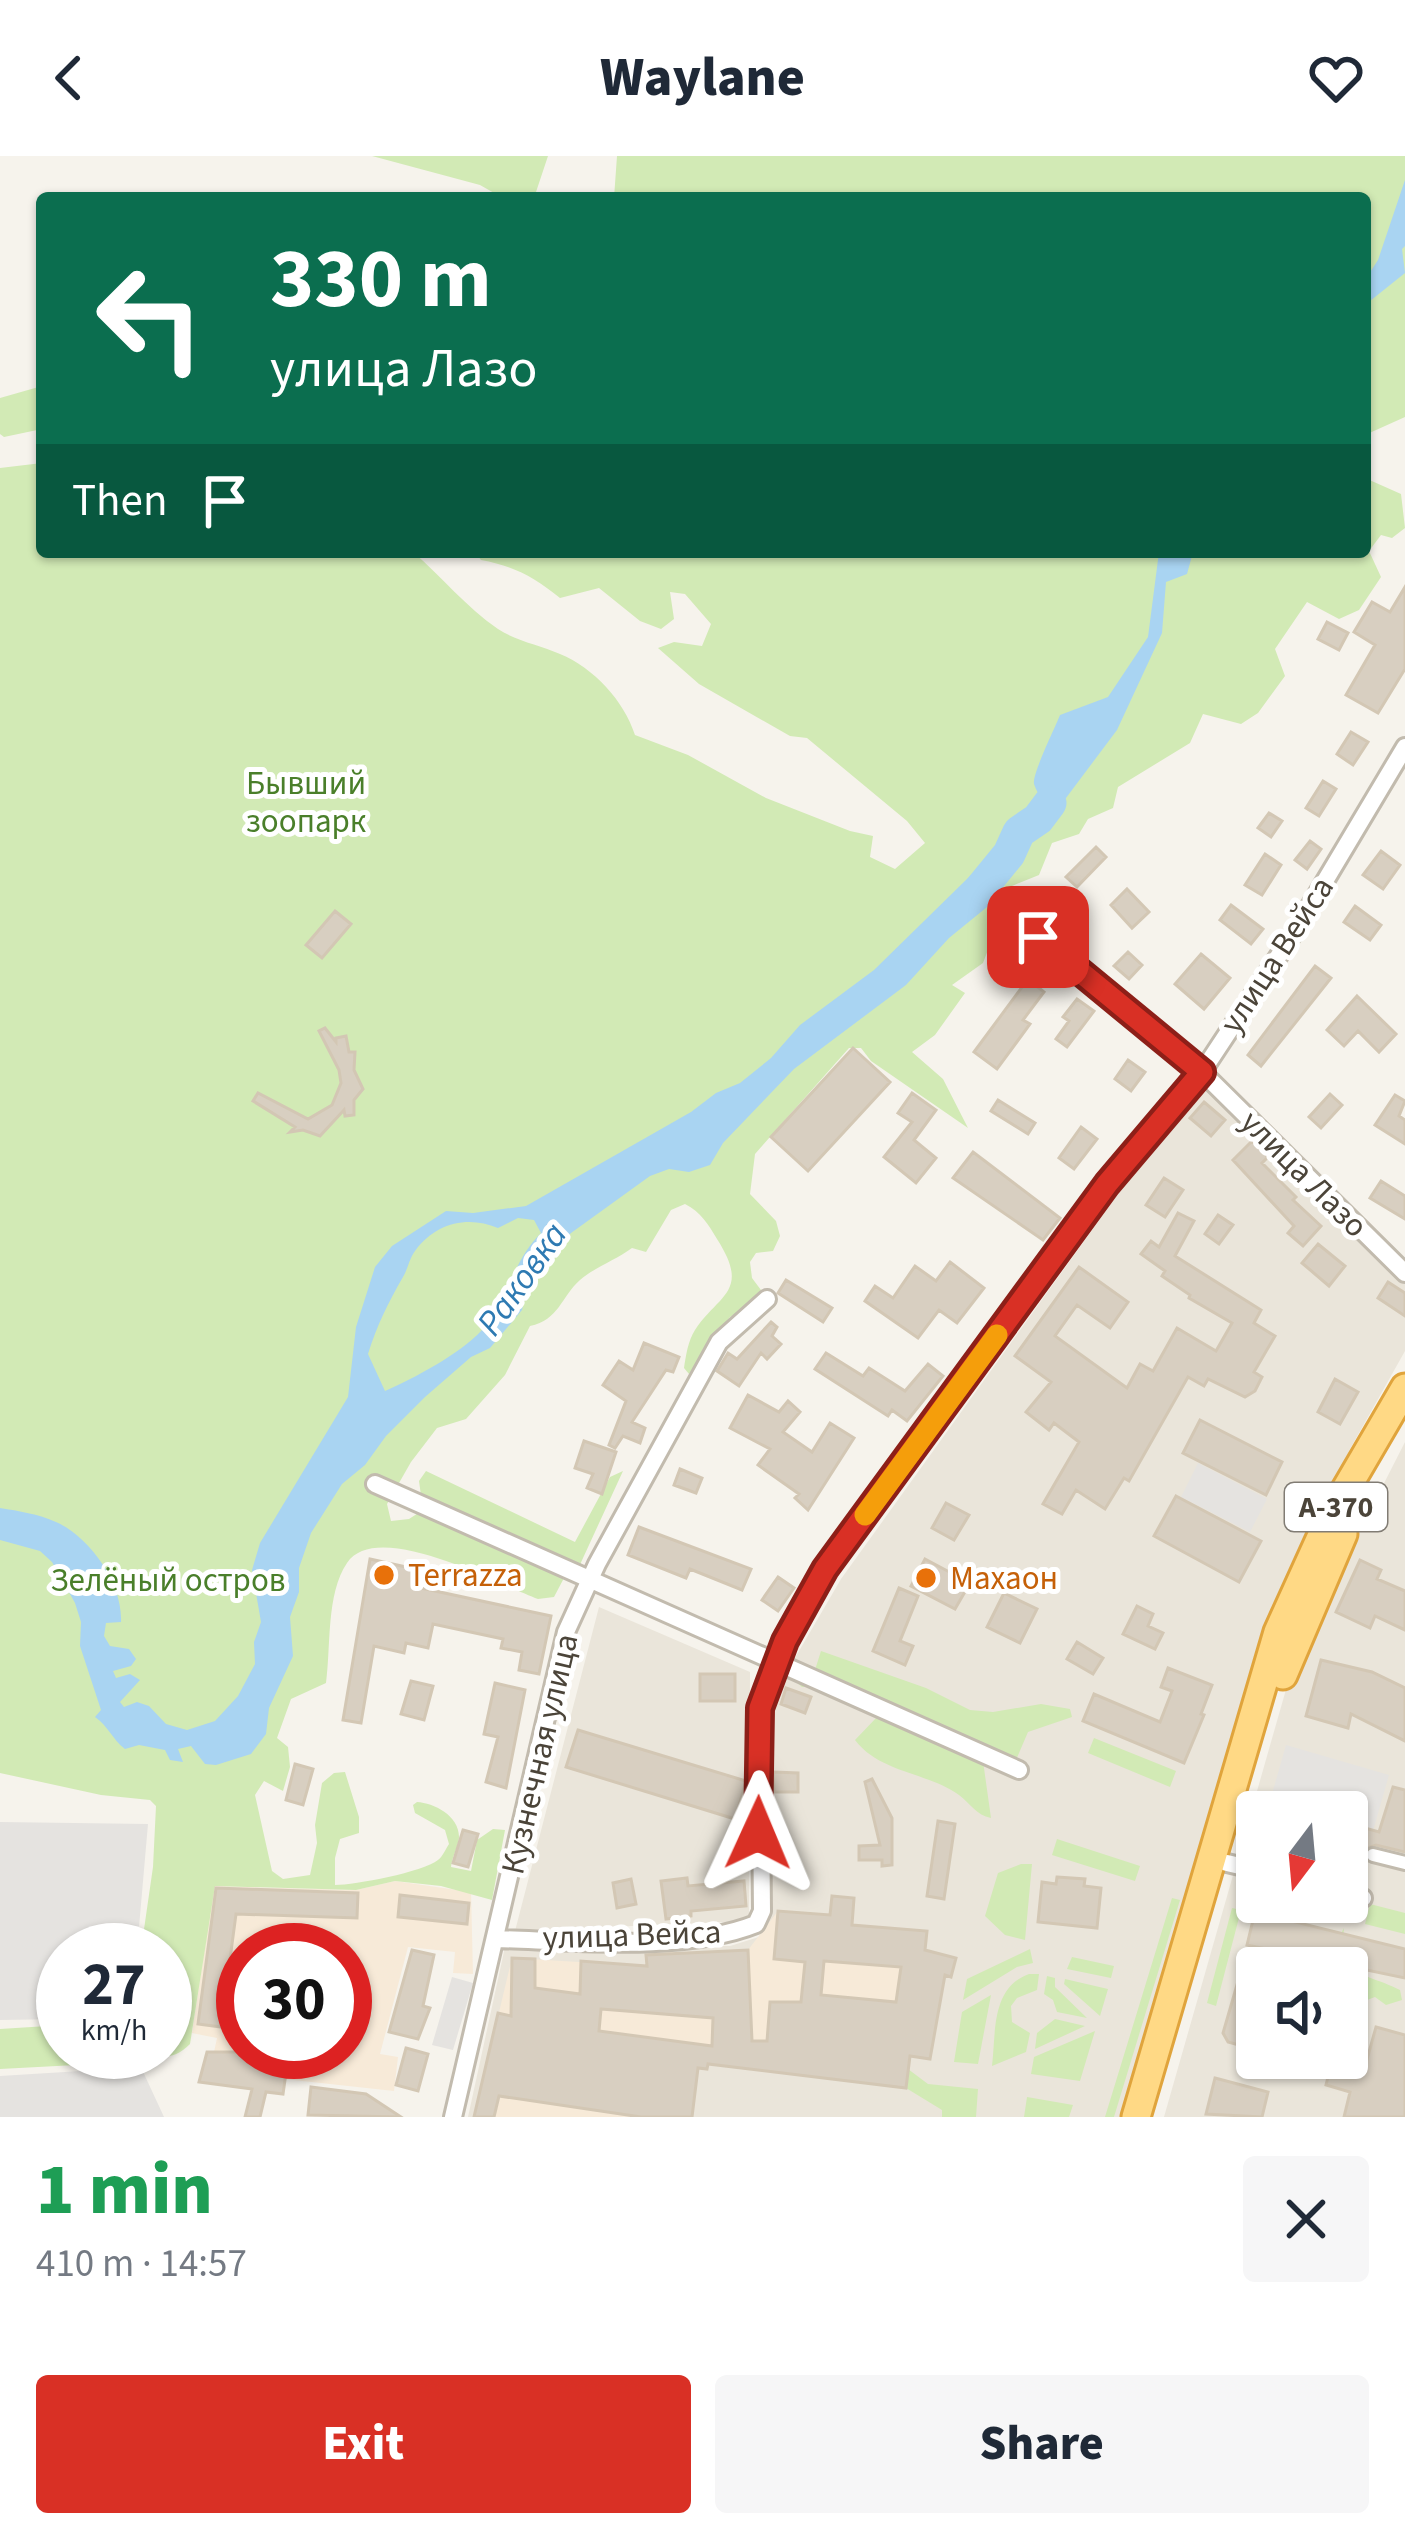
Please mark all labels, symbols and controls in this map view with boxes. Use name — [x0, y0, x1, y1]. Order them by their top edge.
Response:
text: Waylane — [600, 40, 805, 117]
icon: back — [36, 45, 102, 111]
icon: heart — [1303, 45, 1369, 111]
text: 330 m — [270, 220, 492, 340]
icon: left — [72, 240, 228, 396]
text: улица Лазо — [270, 331, 537, 408]
icon: arrive — [192, 468, 258, 534]
text: Then — [72, 469, 168, 533]
park label: Бывший зоопарк — [246, 760, 367, 845]
street label: улица Вейса — [1209, 867, 1345, 1043]
pin — [987, 886, 1089, 988]
icon: arrive — [1005, 904, 1071, 970]
street label: улица Лазо — [1230, 1100, 1378, 1248]
water label: Раковка — [464, 1212, 580, 1346]
road number: А-370 — [1285, 1483, 1387, 1531]
place label: Terrazza — [408, 1552, 523, 1599]
place label: Махаон — [950, 1555, 1058, 1602]
park label: Зелёный остров — [50, 1557, 286, 1604]
marker: Terrazza — [371, 1562, 397, 1588]
marker: Махаон — [913, 1565, 939, 1591]
street label: Кузнечная улица — [489, 1629, 591, 1879]
position arrow — [695, 1770, 821, 1896]
north arrow — [1236, 1791, 1368, 1923]
map controls — [1236, 1791, 1368, 2079]
street label: улица Вейса — [542, 1908, 722, 1962]
speed limit sign: 30 — [216, 1923, 372, 2079]
text: 27 — [82, 1943, 146, 2028]
button: sound — [1236, 1947, 1368, 2079]
text: km/h — [81, 2009, 147, 2052]
text: 1 min — [36, 2139, 213, 2242]
button: close — [1243, 2156, 1369, 2282]
text: 410 m · 14:57 — [36, 2236, 247, 2292]
button: Exit — [36, 2375, 691, 2513]
button: Share — [715, 2375, 1369, 2513]

